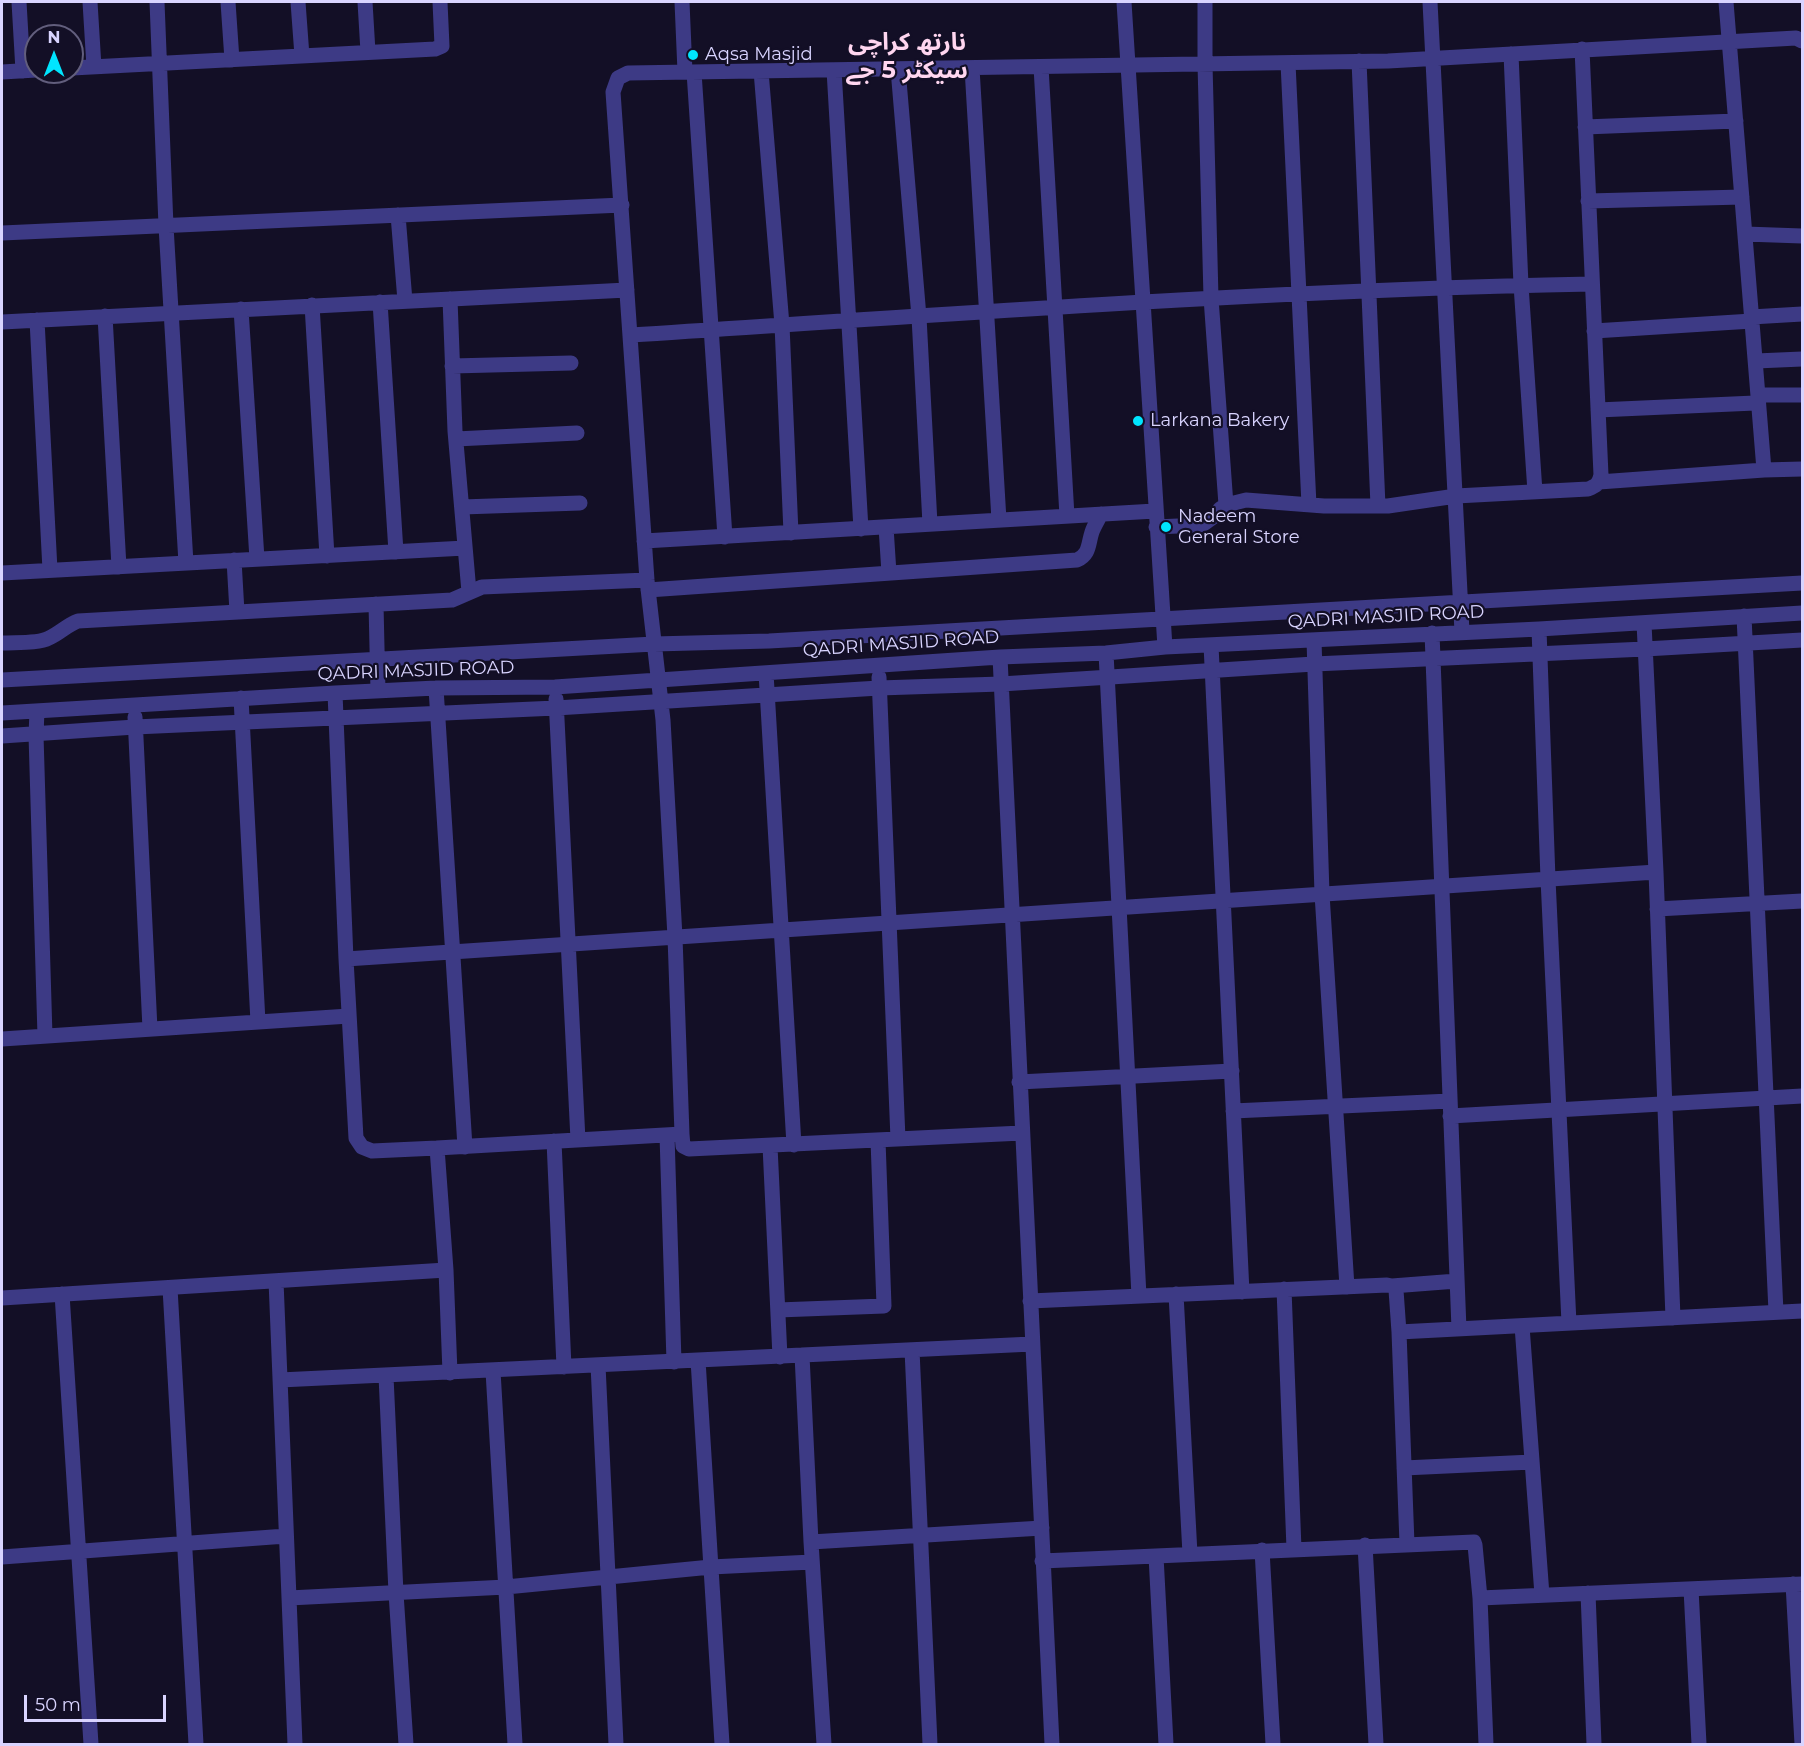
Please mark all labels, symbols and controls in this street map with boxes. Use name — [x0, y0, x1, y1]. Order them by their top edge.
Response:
north arrow — [24, 24, 84, 84]
text: N — [48, 28, 60, 47]
district label: نارتھ کراچی سیکٹر 5 جے — [846, 29, 968, 85]
place label: Aqsa Masjid — [705, 44, 813, 66]
marker: Aqsa Masjid — [686, 48, 700, 62]
place label: Larkana Bakery — [1150, 410, 1289, 432]
marker: Larkana Bakery — [1131, 414, 1145, 428]
place label: Nadeem General Store — [1178, 506, 1300, 548]
marker: Nadeem General Store — [1159, 520, 1173, 534]
street label: QADRI MASJID ROAD — [1287, 601, 1485, 633]
street label: QADRI MASJID ROAD — [802, 626, 1000, 662]
street label: QADRI MASJID ROAD — [317, 657, 515, 685]
scale bar — [27, 1683, 170, 1721]
text: 50 m — [35, 1694, 81, 1716]

